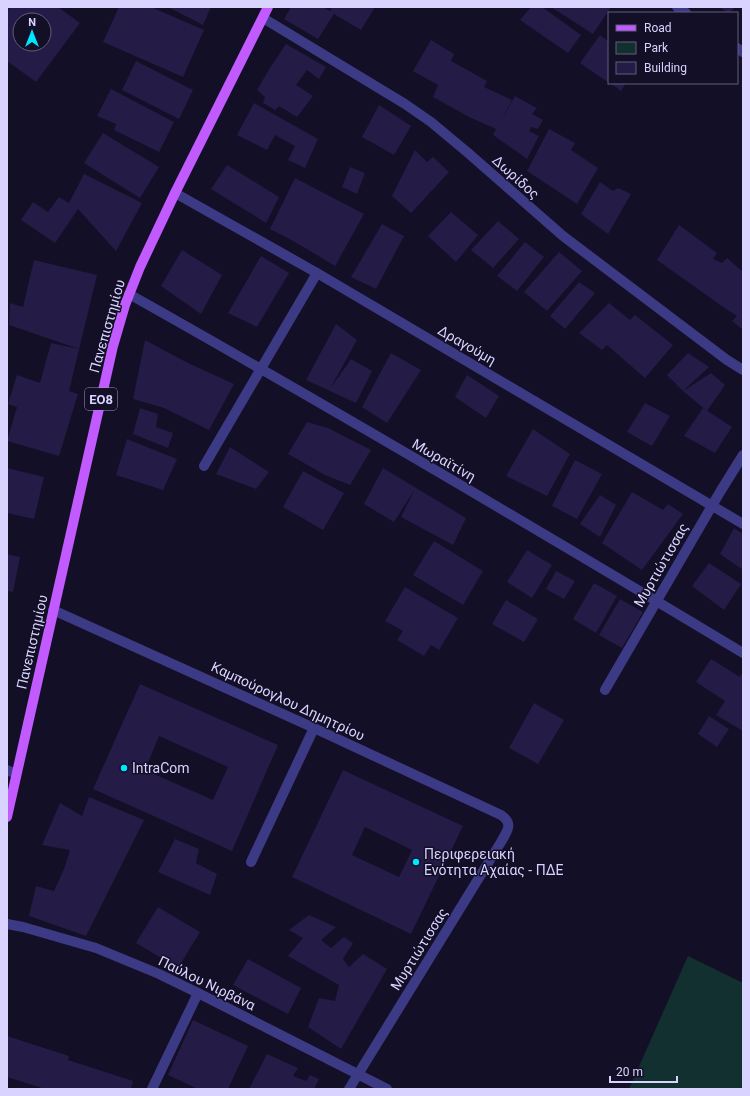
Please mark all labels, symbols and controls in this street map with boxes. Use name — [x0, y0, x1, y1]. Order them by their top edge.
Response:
north arrow — [12, 12, 52, 52]
legend — [608, 12, 738, 84]
text: N — [28, 16, 36, 29]
text: Road — [644, 21, 672, 35]
text: Park — [644, 41, 669, 55]
text: Building — [644, 61, 687, 75]
street label: Δωρίδος — [489, 152, 543, 202]
street label: Πανεπιστημίου — [86, 277, 128, 375]
street label: Δραγούμη — [435, 322, 499, 368]
road number: ΕΟ8 — [85, 388, 117, 410]
street label: Μωραϊτίνη — [409, 435, 479, 485]
street label: Μυρτιώτισσας — [631, 520, 691, 610]
street label: Πανεπιστημίου — [13, 593, 51, 691]
street label: Καμπούρογλου Δημητρίου — [209, 658, 367, 744]
place label: IntraCom — [132, 760, 190, 776]
marker: IntraCom — [119, 763, 129, 773]
place label: Περιφερειακή Ενότητα Αχαίας - ΠΔΕ — [424, 846, 564, 878]
marker: Περιφερειακή Ενότητα Αχαίας - ΠΔΕ — [411, 857, 421, 867]
street label: Μυρτιώτισσας — [387, 905, 451, 993]
street label: Παύλου Νιρβάνα — [156, 953, 258, 1013]
scale bar — [610, 1058, 677, 1084]
text: 20 m — [616, 1065, 643, 1079]

